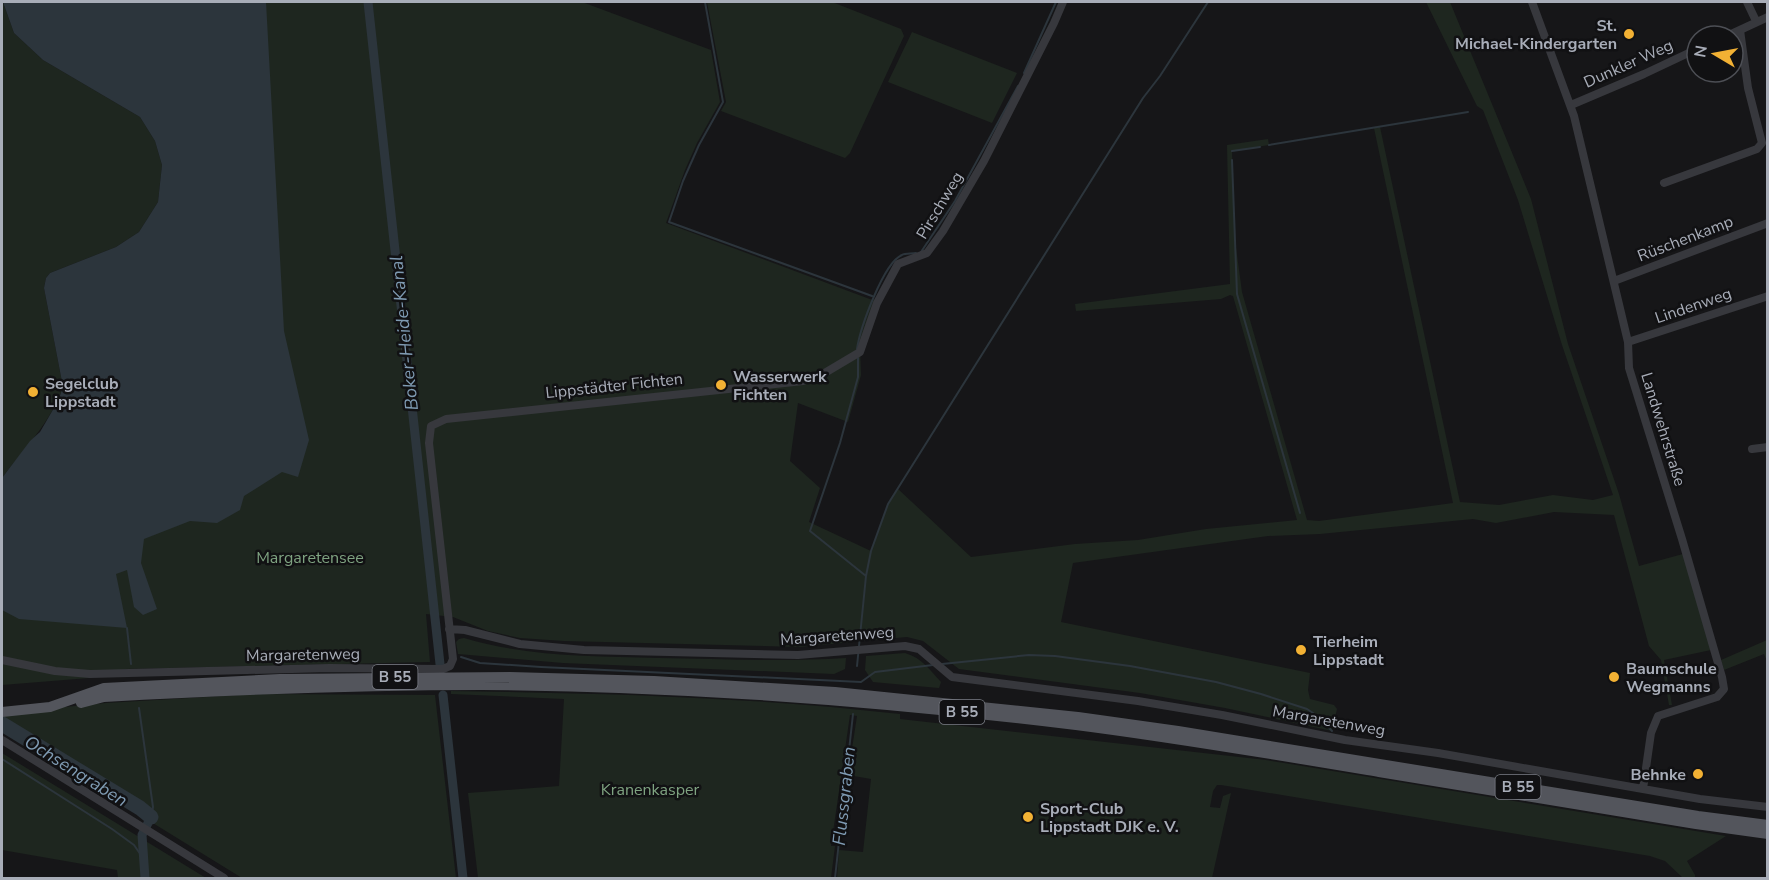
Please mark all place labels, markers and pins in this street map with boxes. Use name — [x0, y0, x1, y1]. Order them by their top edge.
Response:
place label: St. Michael-Kindergarten — [1455, 15, 1617, 55]
marker: St. Michael-Kindergarten — [1622, 27, 1636, 41]
place label: Wasserwerk Fichten — [733, 366, 827, 406]
place label: Segelclub Lippstadt — [45, 373, 119, 413]
marker: Wasserwerk Fichten — [714, 378, 728, 392]
marker: Segelclub Lippstadt — [26, 385, 40, 399]
place label: Tierheim Lippstadt — [1313, 631, 1384, 671]
marker: Tierheim Lippstadt — [1294, 643, 1308, 657]
place label: Baumschule Wegmanns — [1626, 658, 1717, 698]
marker: Baumschule Wegmanns — [1607, 670, 1621, 684]
place label: Behnke — [1631, 764, 1686, 786]
marker: Behnke — [1691, 767, 1705, 781]
place label: Sport-Club Lippstadt DJK e. V. — [1040, 798, 1179, 838]
marker: Sport-Club Lippstadt DJK e. V. — [1021, 810, 1035, 824]

